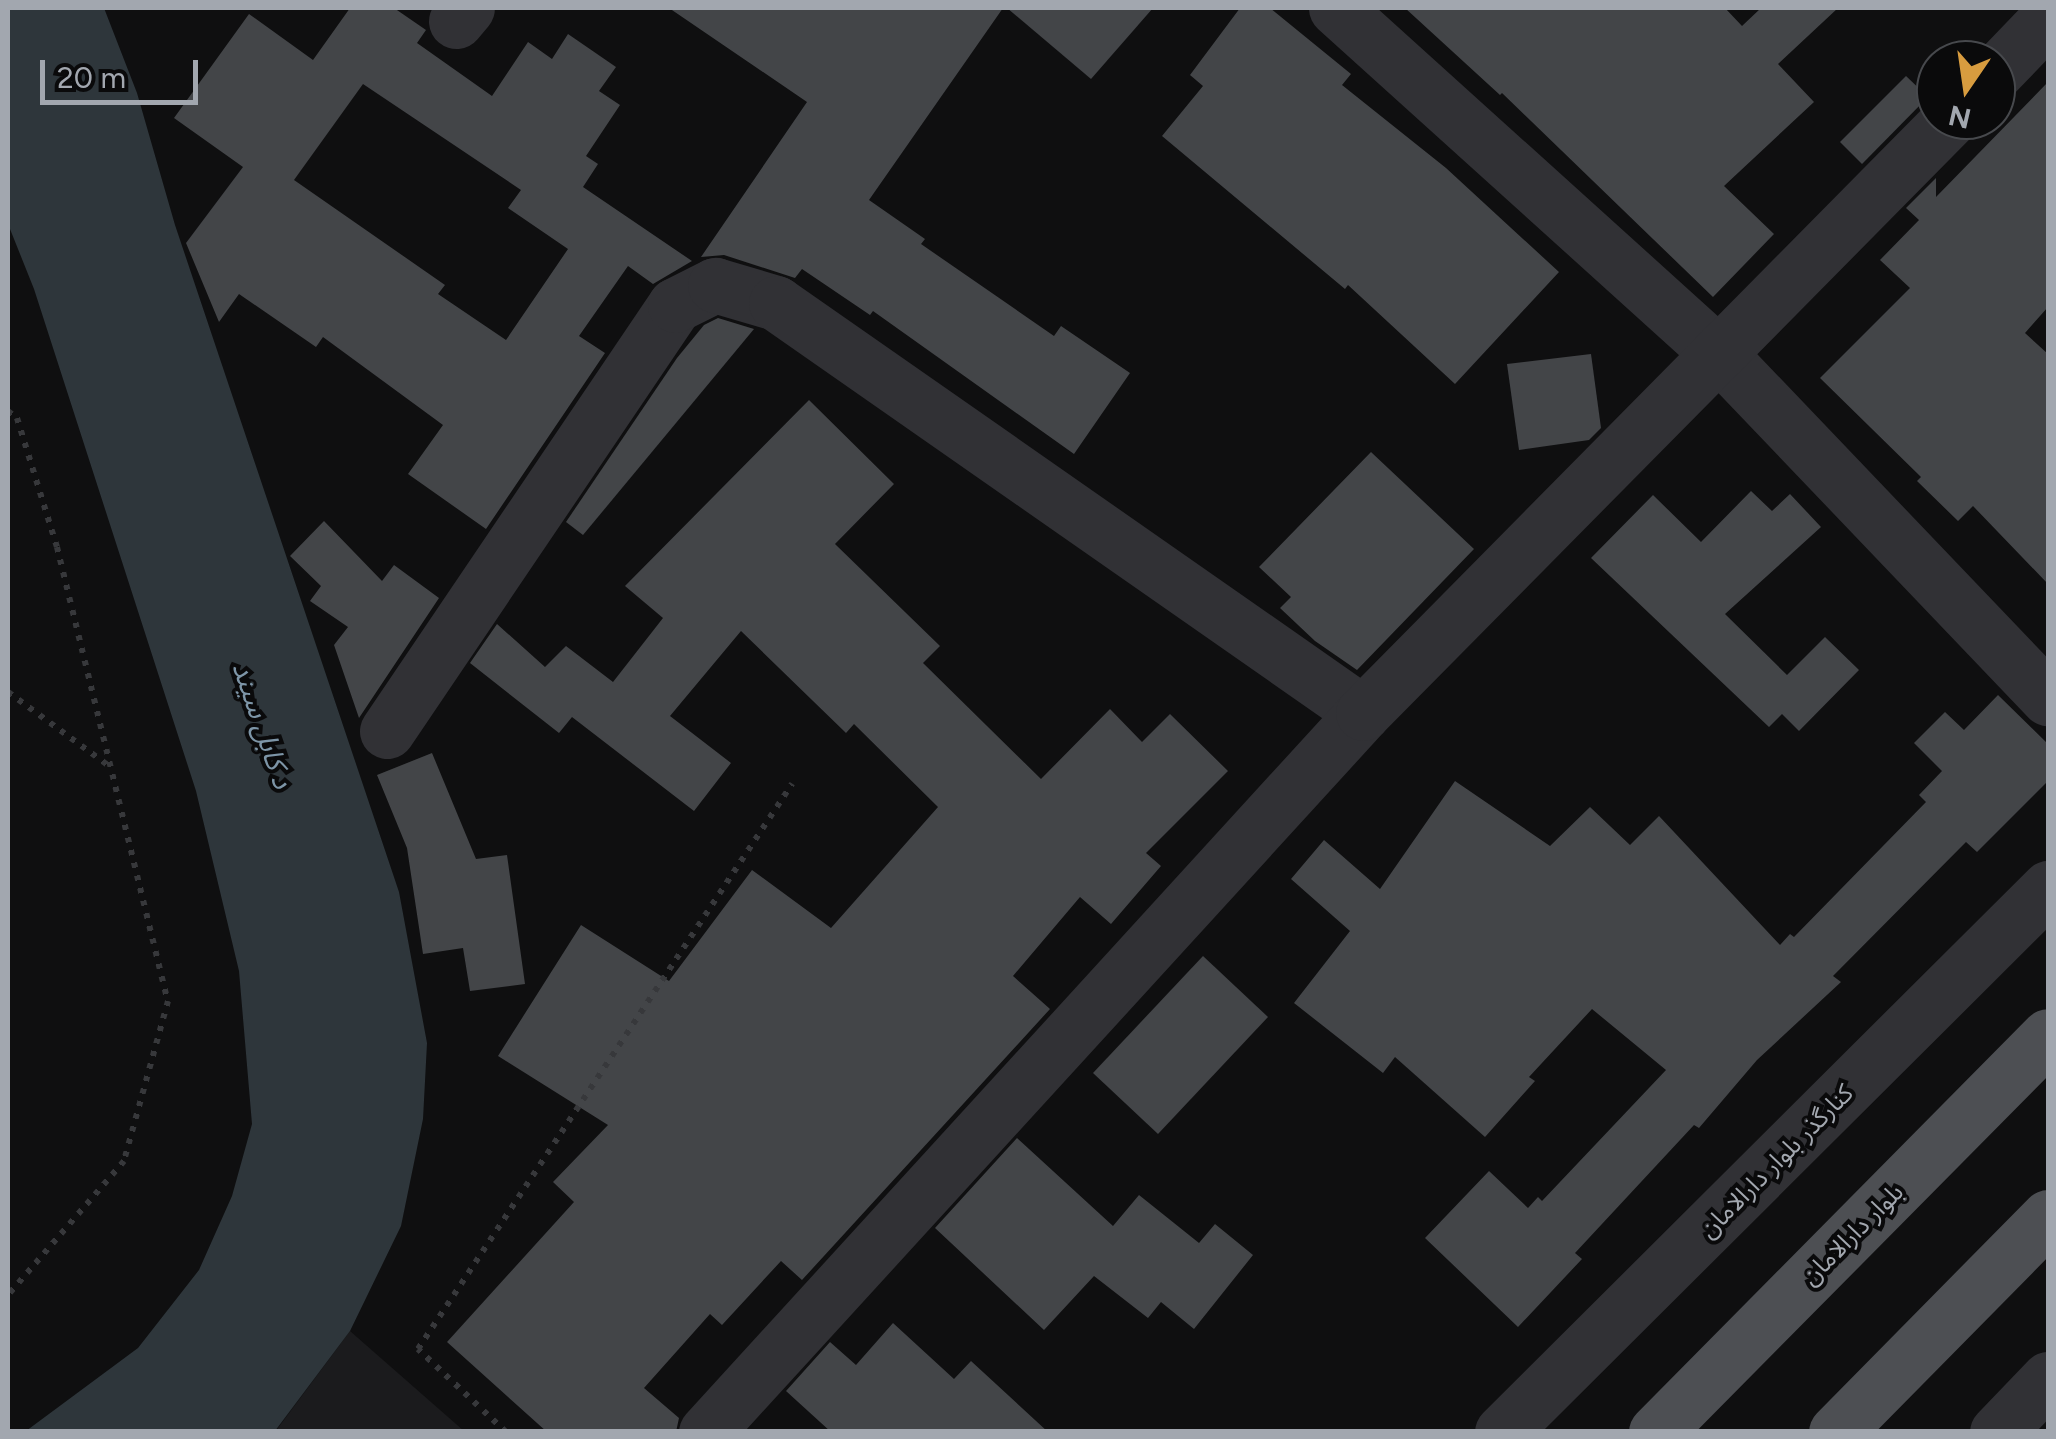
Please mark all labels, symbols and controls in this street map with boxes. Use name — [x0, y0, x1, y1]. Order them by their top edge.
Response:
scale bar — [45, 40, 202, 102]
north arrow — [1916, 40, 2016, 140]
text: 20 m — [57, 59, 126, 96]
text: N — [1945, 98, 1974, 136]
water label: د کابل سيند — [226, 657, 300, 793]
street label: کنارگذر بلوار دارالامان — [1693, 1078, 1859, 1244]
street label: بلوار دارالامان — [1795, 1177, 1909, 1291]

